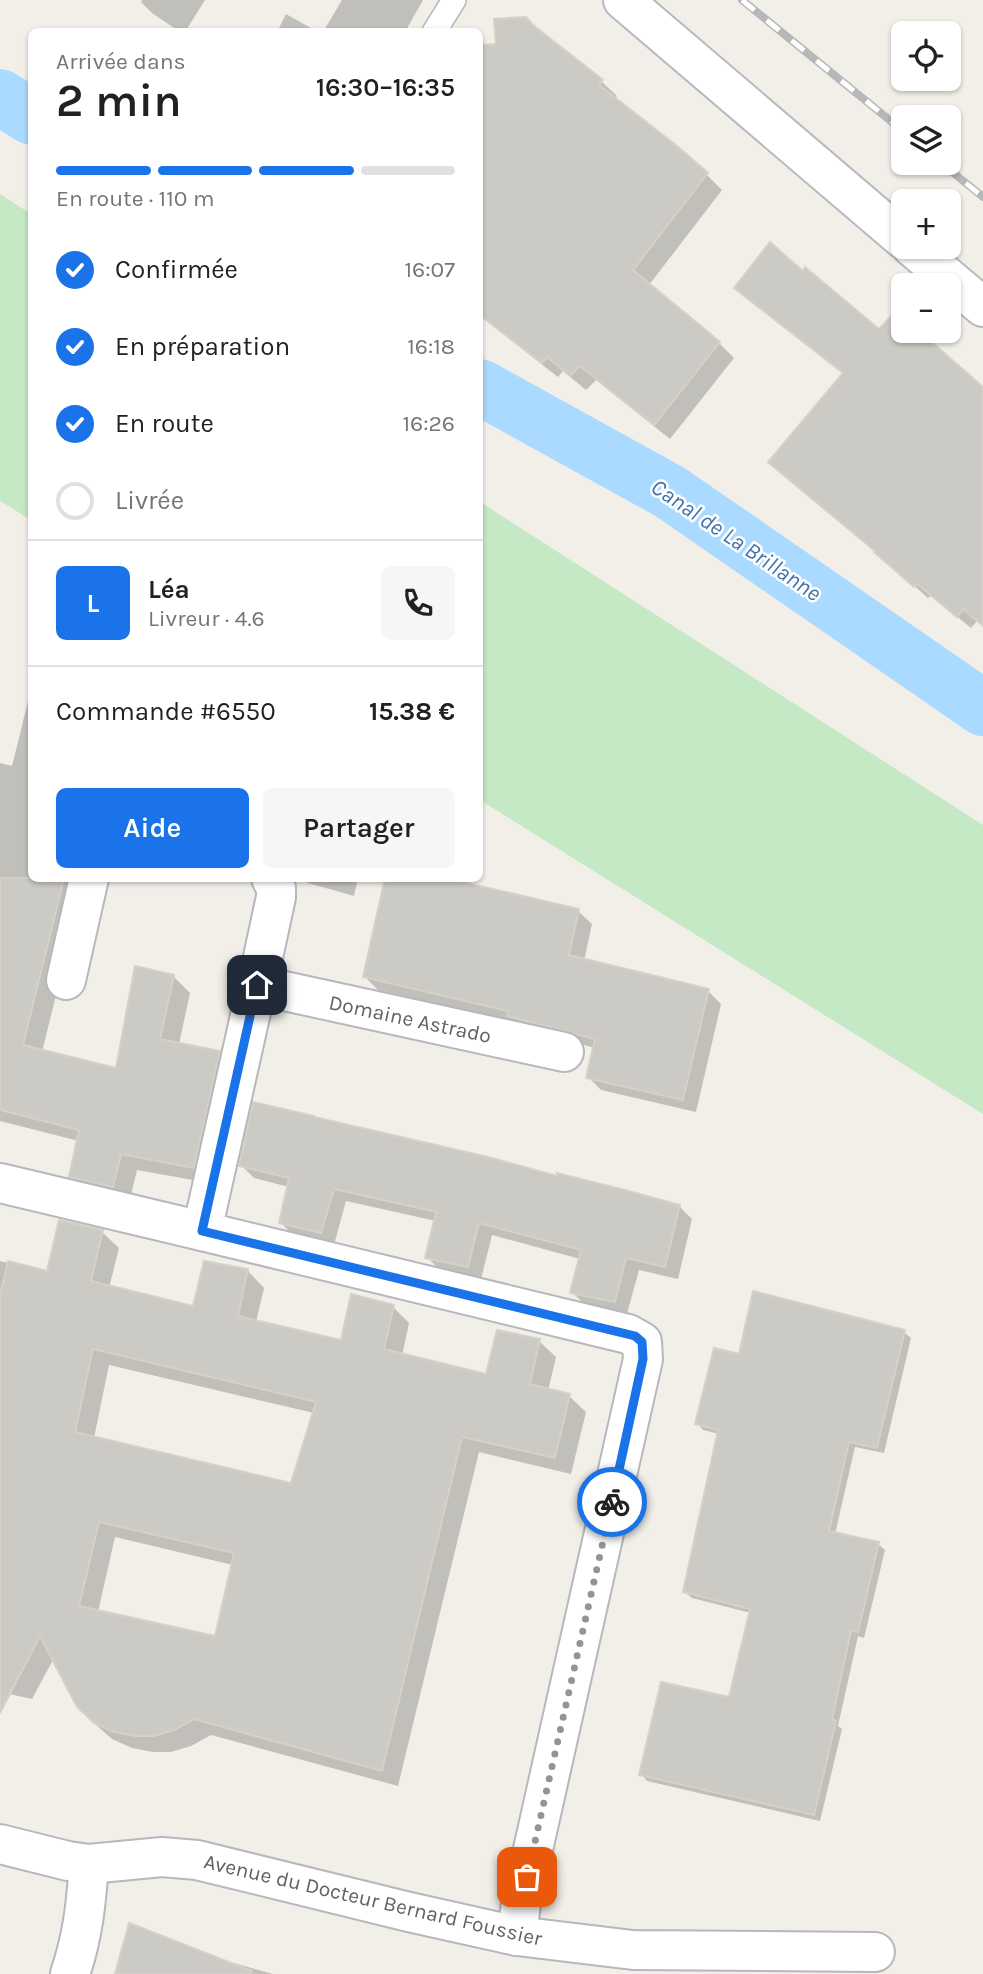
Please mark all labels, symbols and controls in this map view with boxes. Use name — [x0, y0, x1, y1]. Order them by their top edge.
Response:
map controls — [891, 21, 961, 343]
button: locate — [891, 21, 961, 91]
text: Arrivée dans — [56, 48, 186, 75]
text: 16:30–16:35 — [316, 72, 455, 103]
text: 2 min — [56, 74, 182, 128]
button: layers — [891, 105, 961, 175]
text: En route · 110 m — [56, 185, 214, 212]
button: + — [891, 189, 961, 259]
icon: check — [56, 251, 94, 289]
text: Confirmée — [115, 254, 238, 285]
text: 16:07 — [404, 256, 455, 283]
button: − — [891, 273, 961, 343]
icon: check — [56, 328, 94, 366]
text: En préparation — [115, 331, 290, 362]
text: 16:18 — [407, 333, 455, 360]
icon: check — [56, 405, 94, 443]
text: En route — [115, 408, 214, 439]
text: 16:26 — [402, 410, 455, 437]
water label: Canal de La Brillanne — [646, 473, 826, 607]
text: Livrée — [115, 485, 184, 516]
button: phone — [381, 566, 455, 640]
text: Léa — [148, 574, 190, 605]
text: L — [87, 588, 99, 619]
text: Livreur · 4.6 — [148, 605, 265, 632]
text: Commande #6550 — [56, 696, 276, 727]
text: 15.38 € — [369, 696, 455, 727]
button: Aide — [56, 788, 249, 868]
button: Partager — [263, 788, 455, 868]
pin — [227, 955, 287, 1015]
icon: home — [238, 966, 276, 1004]
street label: Domaine Astrado — [327, 990, 493, 1048]
courier — [577, 1467, 647, 1537]
icon: bike — [593, 1483, 631, 1521]
pin — [497, 1847, 557, 1907]
street label: Avenue du Docteur Bernard Foussier — [202, 1849, 545, 1951]
icon: bag — [508, 1858, 546, 1896]

